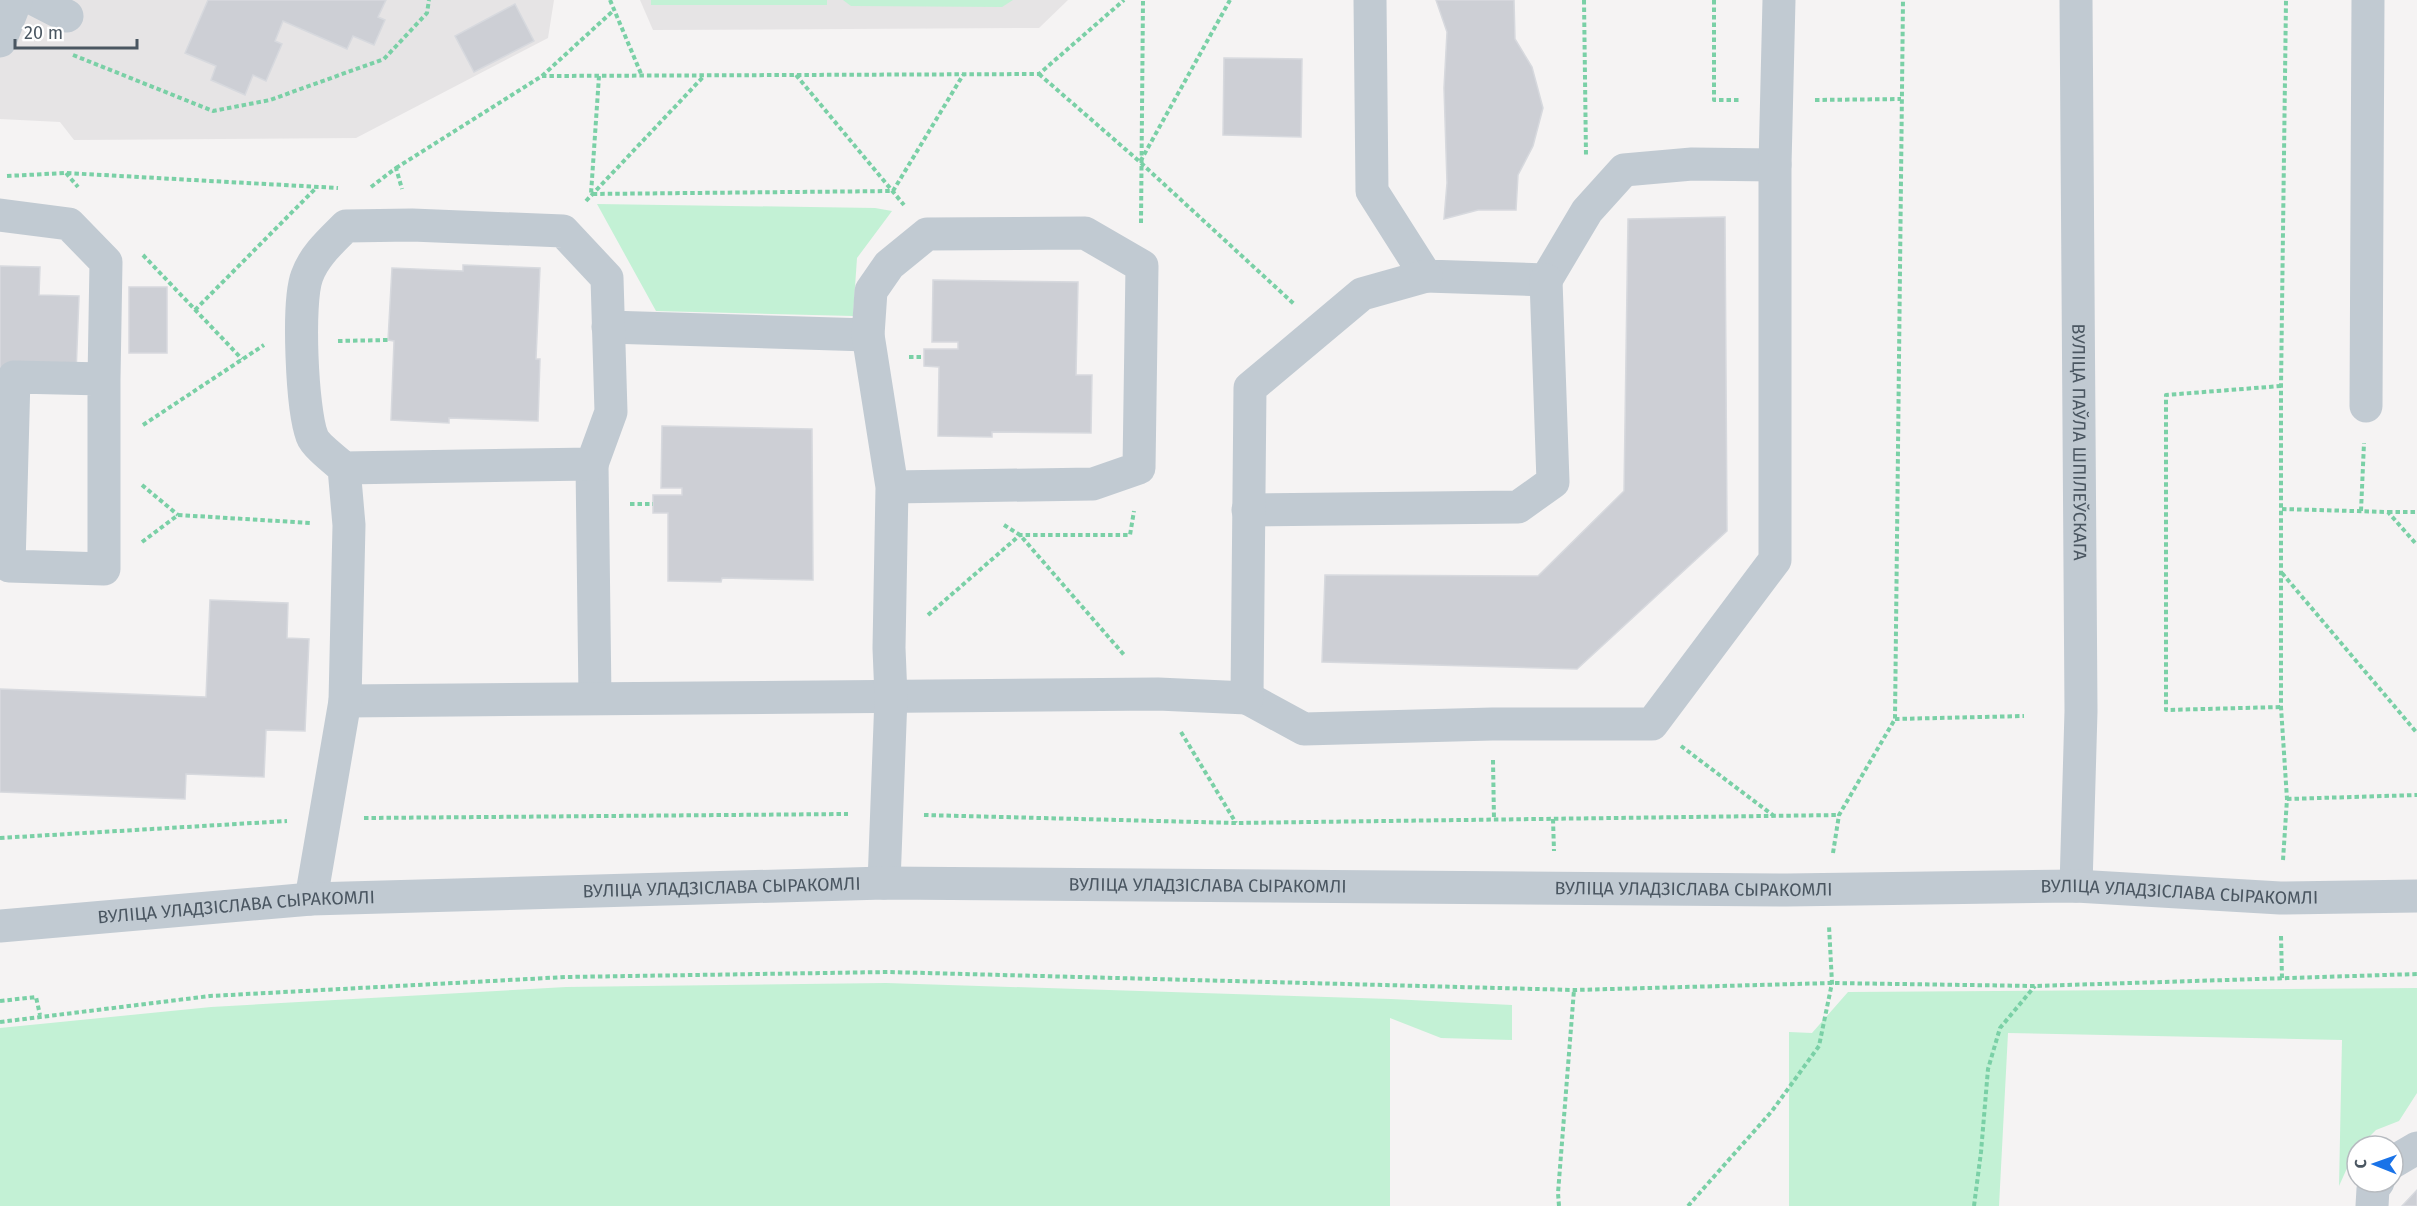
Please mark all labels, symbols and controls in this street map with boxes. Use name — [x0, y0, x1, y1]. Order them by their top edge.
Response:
scale bar — [15, 12, 136, 50]
text: 20 m — [24, 22, 63, 44]
street label: ВУЛІЦА ПАЎЛА ШПІЛЕЎСКАГА — [2067, 323, 2092, 561]
street label: ВУЛІЦА УЛАДЗІСЛАВА СЫРАКОМЛІ — [582, 873, 861, 902]
street label: ВУЛІЦА УЛАДЗІСЛАВА СЫРАКОМЛІ — [1068, 873, 1347, 898]
street label: ВУЛІЦА УЛАДЗІСЛАВА СЫРАКОМЛІ — [2040, 875, 2318, 909]
street label: ВУЛІЦА УЛАДЗІСЛАВА СЫРАКОМЛІ — [1554, 877, 1833, 901]
street label: ВУЛІЦА УЛАДЗІСЛАВА СЫРАКОМЛІ — [97, 886, 375, 928]
north arrow — [2345, 1134, 2405, 1194]
text: С — [2351, 1158, 2370, 1169]

